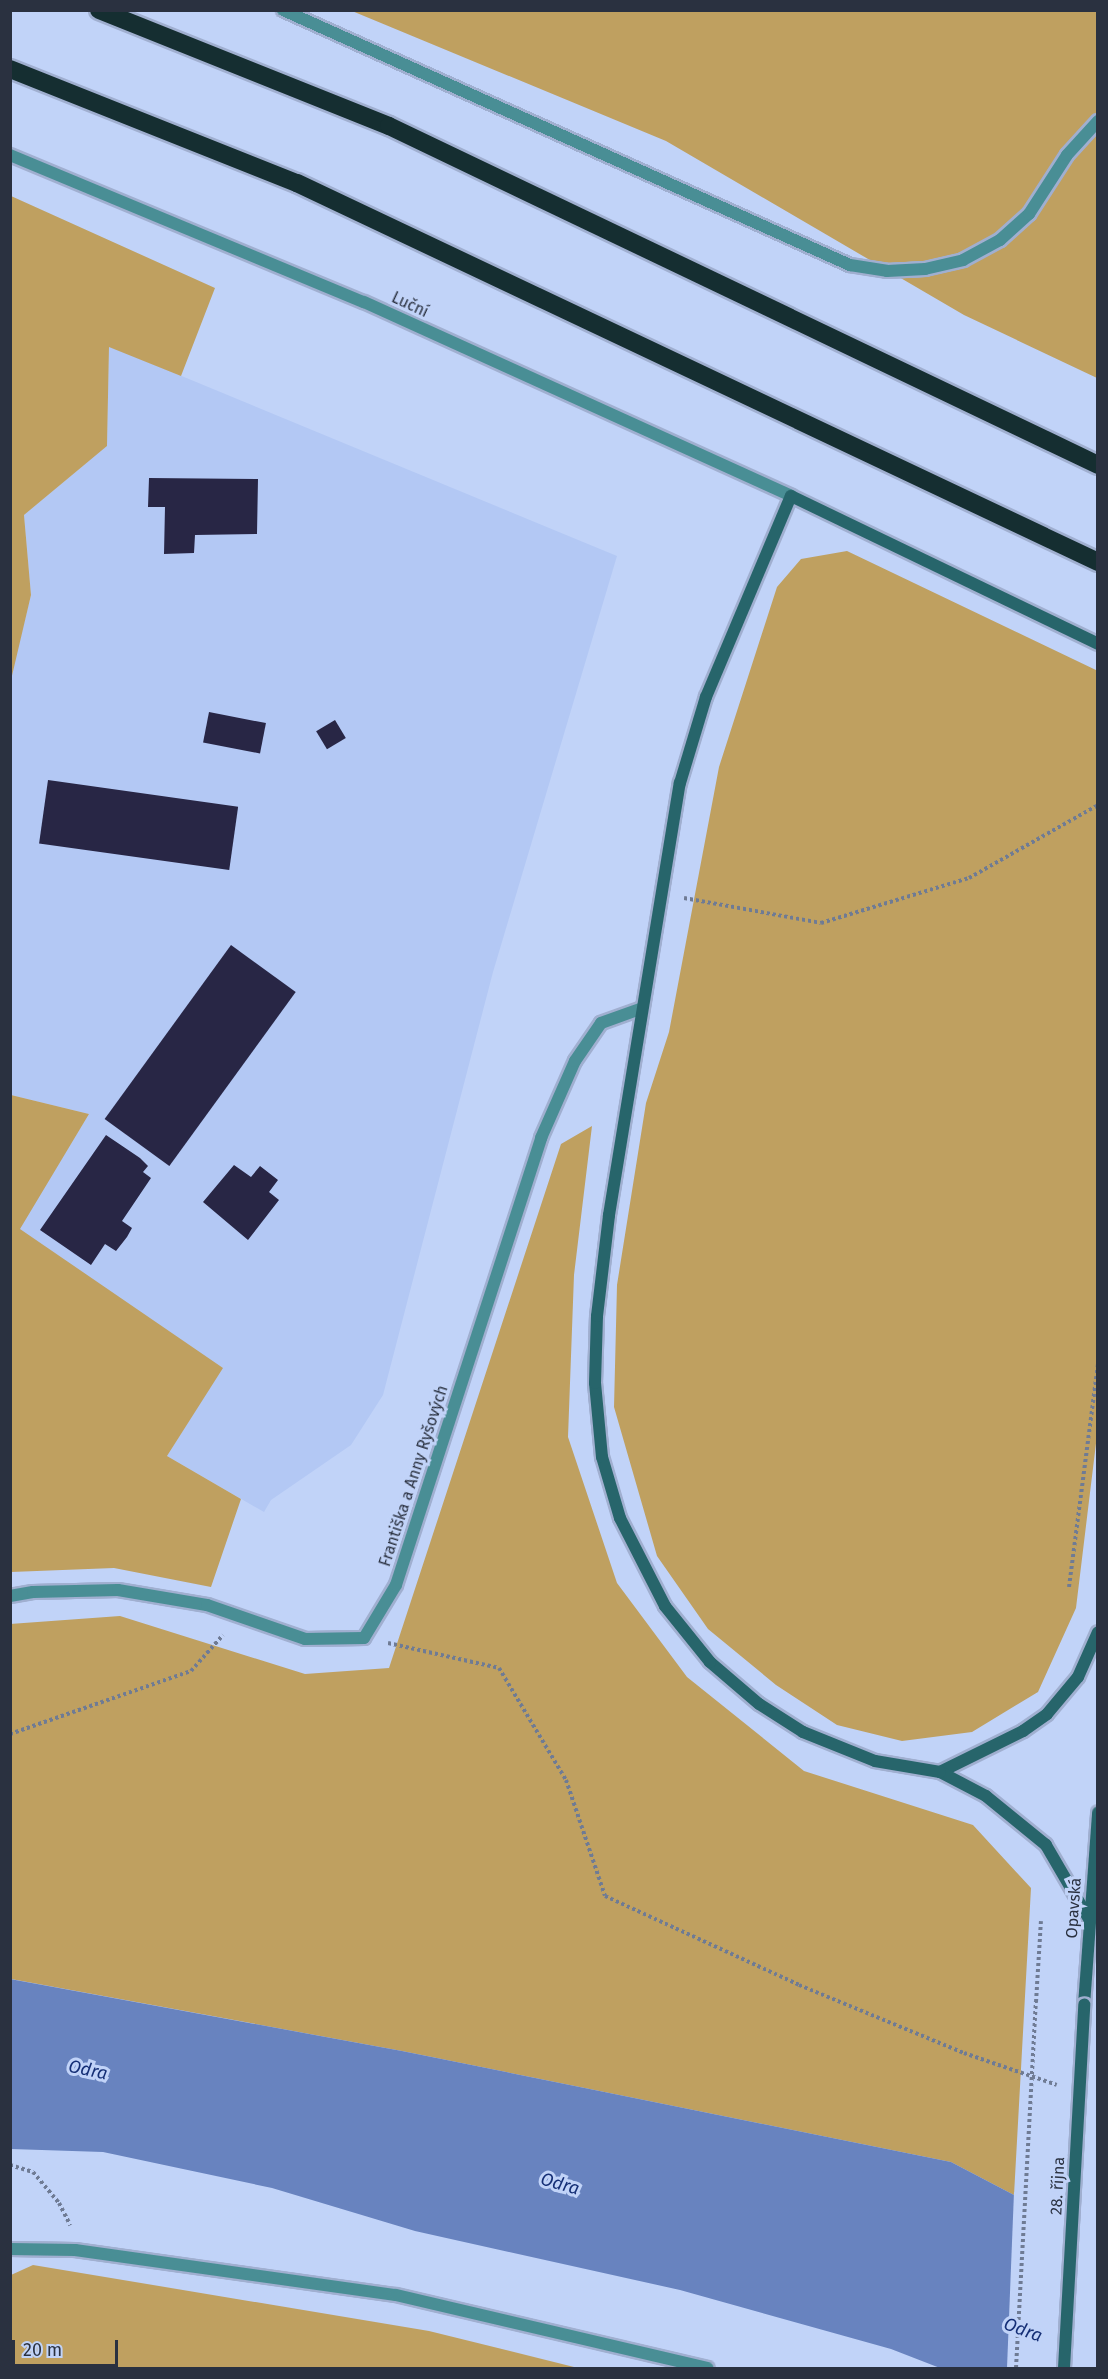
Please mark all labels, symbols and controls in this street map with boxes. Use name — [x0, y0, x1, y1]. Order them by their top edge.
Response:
street label: Luční — [388, 288, 432, 322]
street label: Františka a Anny Ryšových — [376, 1383, 452, 1569]
street label: Opavská — [1062, 1877, 1086, 1939]
water label: Odra — [66, 2055, 110, 2085]
street label: 28. října — [1047, 2156, 1069, 2216]
water label: Odra — [538, 2168, 582, 2200]
water label: Odra — [1001, 2313, 1045, 2347]
scale bar — [15, 2328, 122, 2366]
text: 20 m — [23, 2339, 62, 2361]

